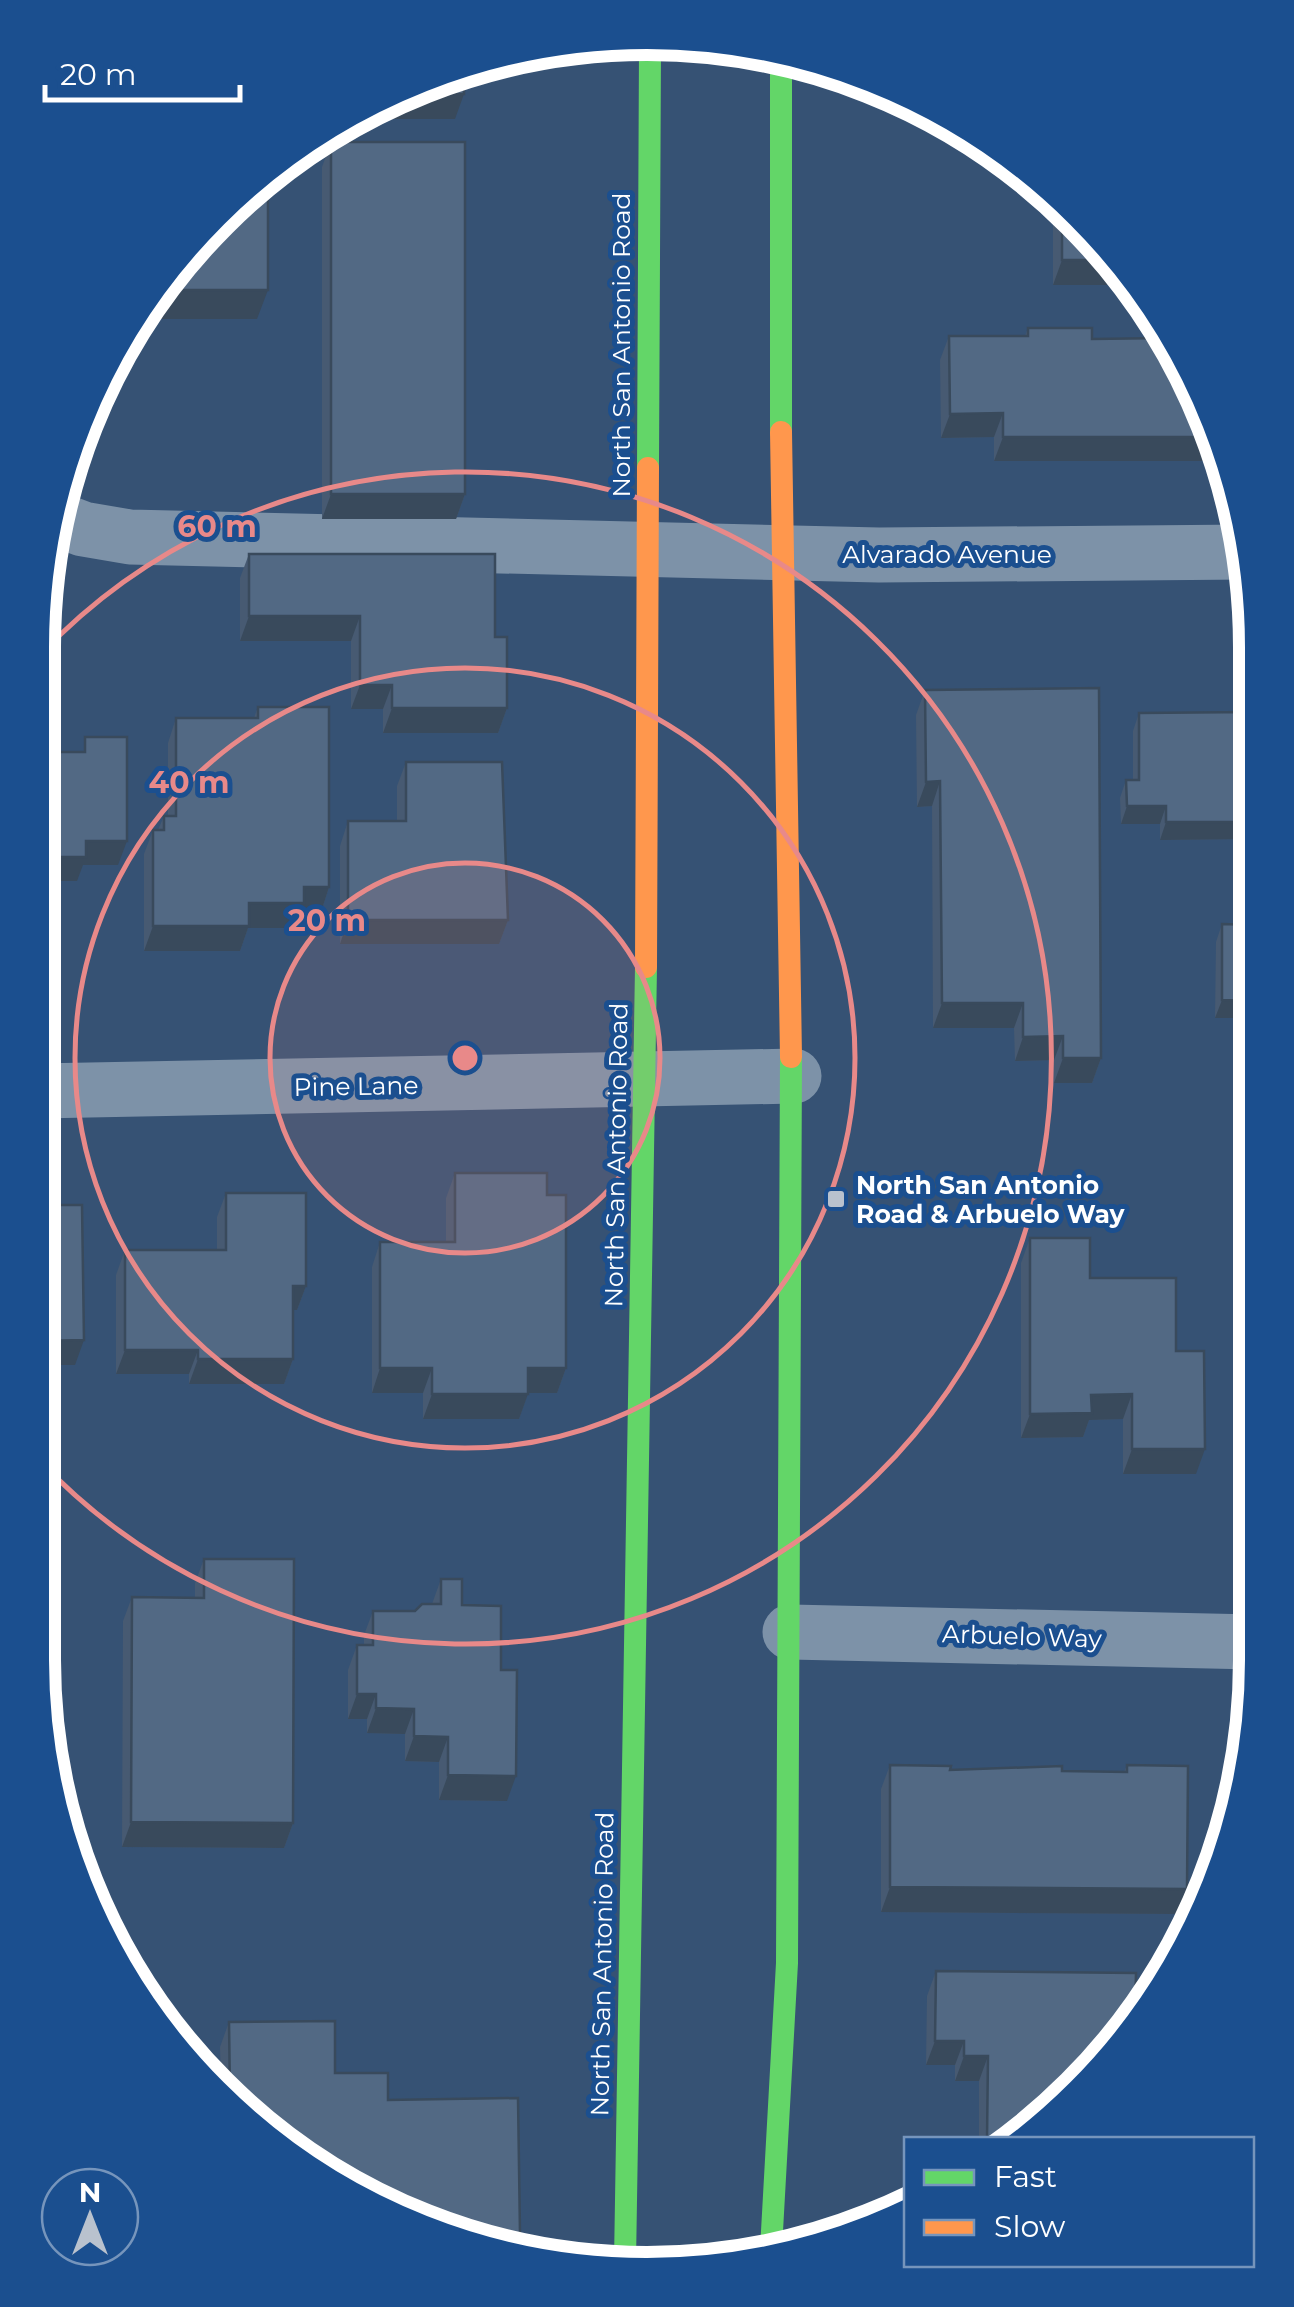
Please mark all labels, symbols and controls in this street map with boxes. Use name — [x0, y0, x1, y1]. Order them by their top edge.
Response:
scale bar — [45, 40, 240, 102]
text: 20 m — [60, 56, 137, 93]
street label: North San Antonio Road — [606, 193, 636, 497]
text: 60 m — [177, 508, 257, 545]
street label: Alvarado Avenue — [842, 539, 1052, 569]
text: 40 m — [149, 764, 230, 801]
text: 20 m — [288, 902, 366, 939]
street label: North San Antonio Road — [598, 1002, 634, 1308]
centre of rings — [447, 1040, 483, 1076]
street label: Pine Lane — [293, 1070, 419, 1102]
place label: North San Antonio Road & Arbuelo Way — [856, 1170, 1126, 1229]
marker: North San Antonio Road & Arbuelo Way — [825, 1188, 847, 1210]
street label: Arbuelo Way — [942, 1618, 1103, 1654]
street label: North San Antonio Road — [584, 1811, 620, 2117]
legend — [904, 2137, 1254, 2267]
text: Fast — [994, 2158, 1057, 2195]
north arrow — [40, 2167, 140, 2267]
text: N — [79, 2175, 101, 2209]
text: Slow — [994, 2208, 1066, 2245]

